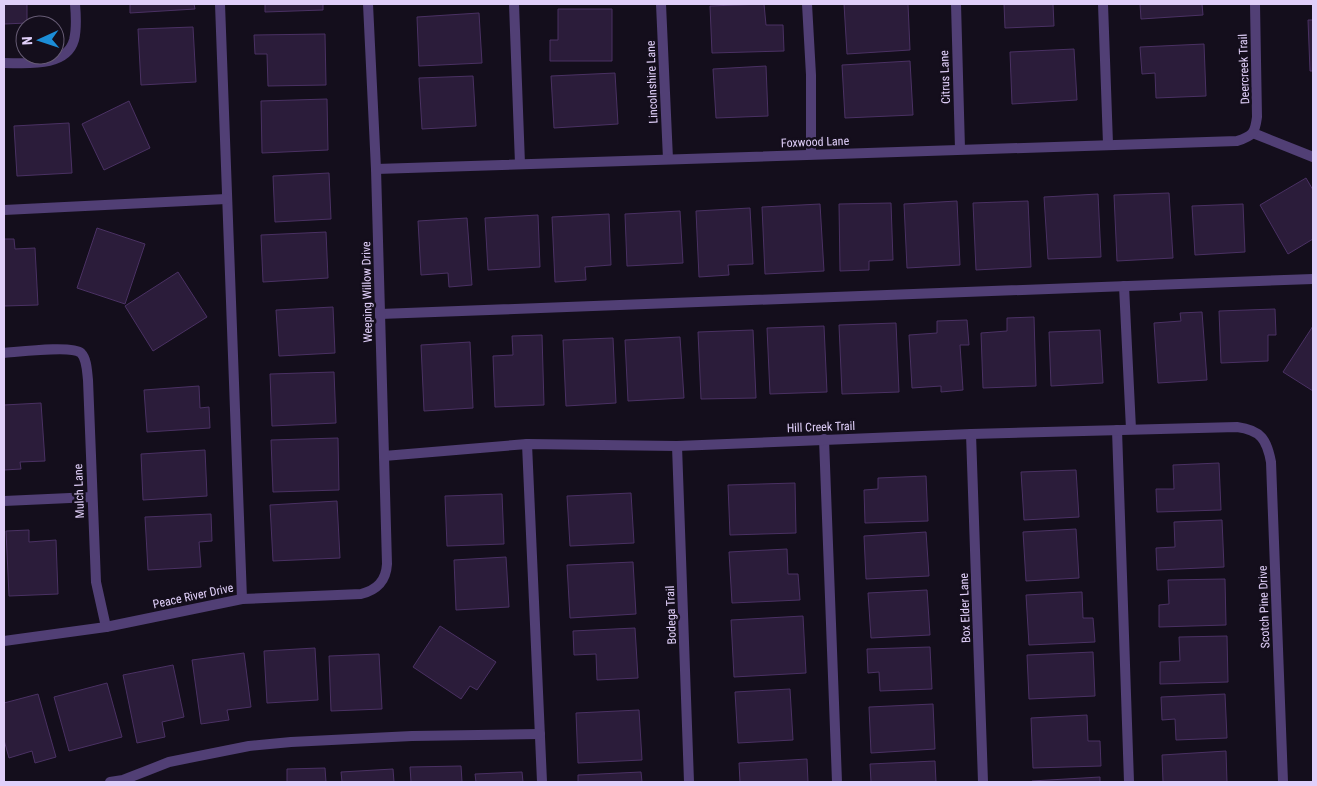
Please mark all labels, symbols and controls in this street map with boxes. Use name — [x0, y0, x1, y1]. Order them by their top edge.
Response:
north arrow — [15, 15, 65, 65]
street label: Deercreek Trail — [1236, 34, 1252, 104]
text: N — [19, 36, 35, 45]
street label: Lincolnshire Lane — [644, 40, 660, 124]
street label: Citrus Lane — [937, 50, 953, 104]
street label: Foxwood Lane — [781, 134, 850, 150]
street label: Weeping Willow Drive — [359, 241, 375, 343]
street label: Hill Creek Trail — [787, 419, 855, 435]
street label: Mulch Lane — [71, 463, 87, 519]
street label: Scotch Pine Drive — [1256, 565, 1272, 649]
street label: Box Elder Lane — [957, 572, 973, 643]
street label: Peace River Drive — [151, 581, 235, 611]
street label: Bodega Trail — [663, 585, 679, 645]

